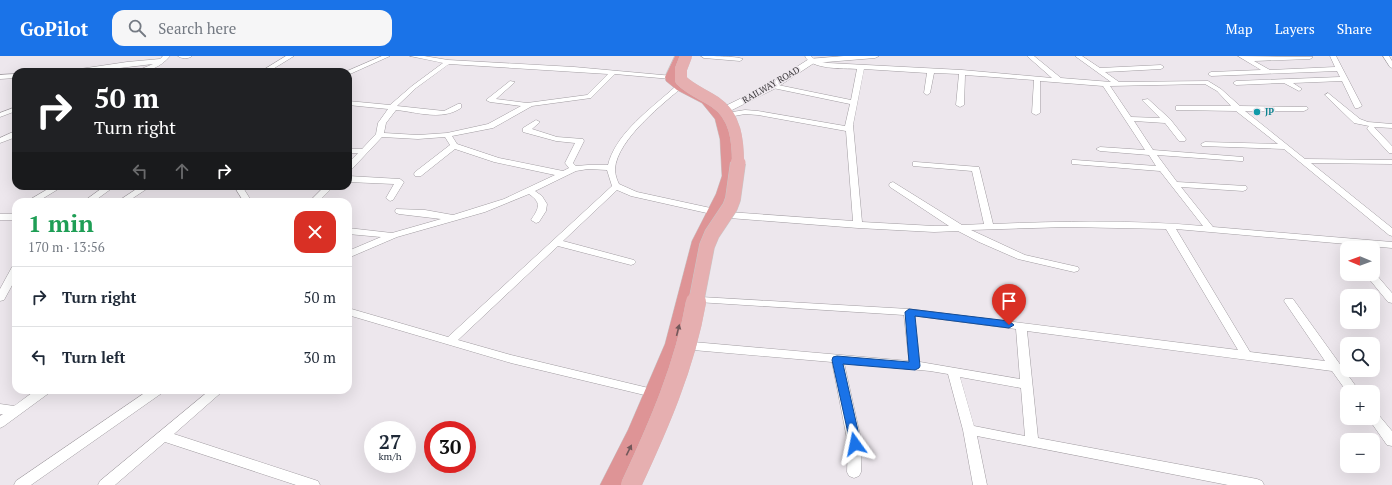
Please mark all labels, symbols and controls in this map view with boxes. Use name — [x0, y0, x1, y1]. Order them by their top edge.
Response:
search box — [112, 10, 392, 46]
text: GoPilot — [20, 16, 88, 41]
icon: search — [126, 17, 148, 39]
text: Search here — [158, 18, 236, 38]
text: Map — [1226, 19, 1253, 38]
text: Layers — [1275, 19, 1315, 38]
text: Share — [1337, 19, 1372, 38]
street label: RAILWAY ROAD — [740, 64, 802, 106]
text: 50 m — [94, 79, 159, 116]
icon: right — [28, 84, 80, 136]
place label: JP — [1265, 106, 1274, 118]
marker: JP — [1252, 107, 1262, 117]
text: Turn right — [94, 115, 176, 139]
icon: left — [129, 160, 151, 182]
icon: ahead — [171, 160, 193, 182]
icon: right — [213, 160, 235, 182]
text: 1 min — [28, 207, 94, 239]
button: close — [294, 211, 336, 253]
text: 170 m · 13:56 — [28, 238, 105, 256]
north arrow — [1340, 241, 1380, 281]
map controls — [1340, 241, 1380, 473]
pin — [992, 284, 1026, 325]
icon: right — [28, 286, 50, 308]
text: Turn right — [62, 287, 137, 307]
text: 50 m — [303, 287, 336, 307]
button: sound — [1340, 289, 1380, 329]
icon: arrive — [998, 290, 1020, 312]
one-way arrow — [676, 324, 682, 336]
button: search — [1340, 337, 1380, 377]
icon: left — [28, 346, 50, 368]
text: Turn left — [62, 347, 126, 367]
text: 30 m — [303, 347, 336, 367]
button: + — [1340, 385, 1380, 425]
speed limit sign: 30 — [424, 421, 476, 473]
position arrow — [834, 423, 876, 465]
text: 27 — [379, 428, 401, 455]
button: − — [1340, 433, 1380, 473]
one-way arrow — [626, 444, 632, 456]
text: km/h — [378, 450, 402, 463]

